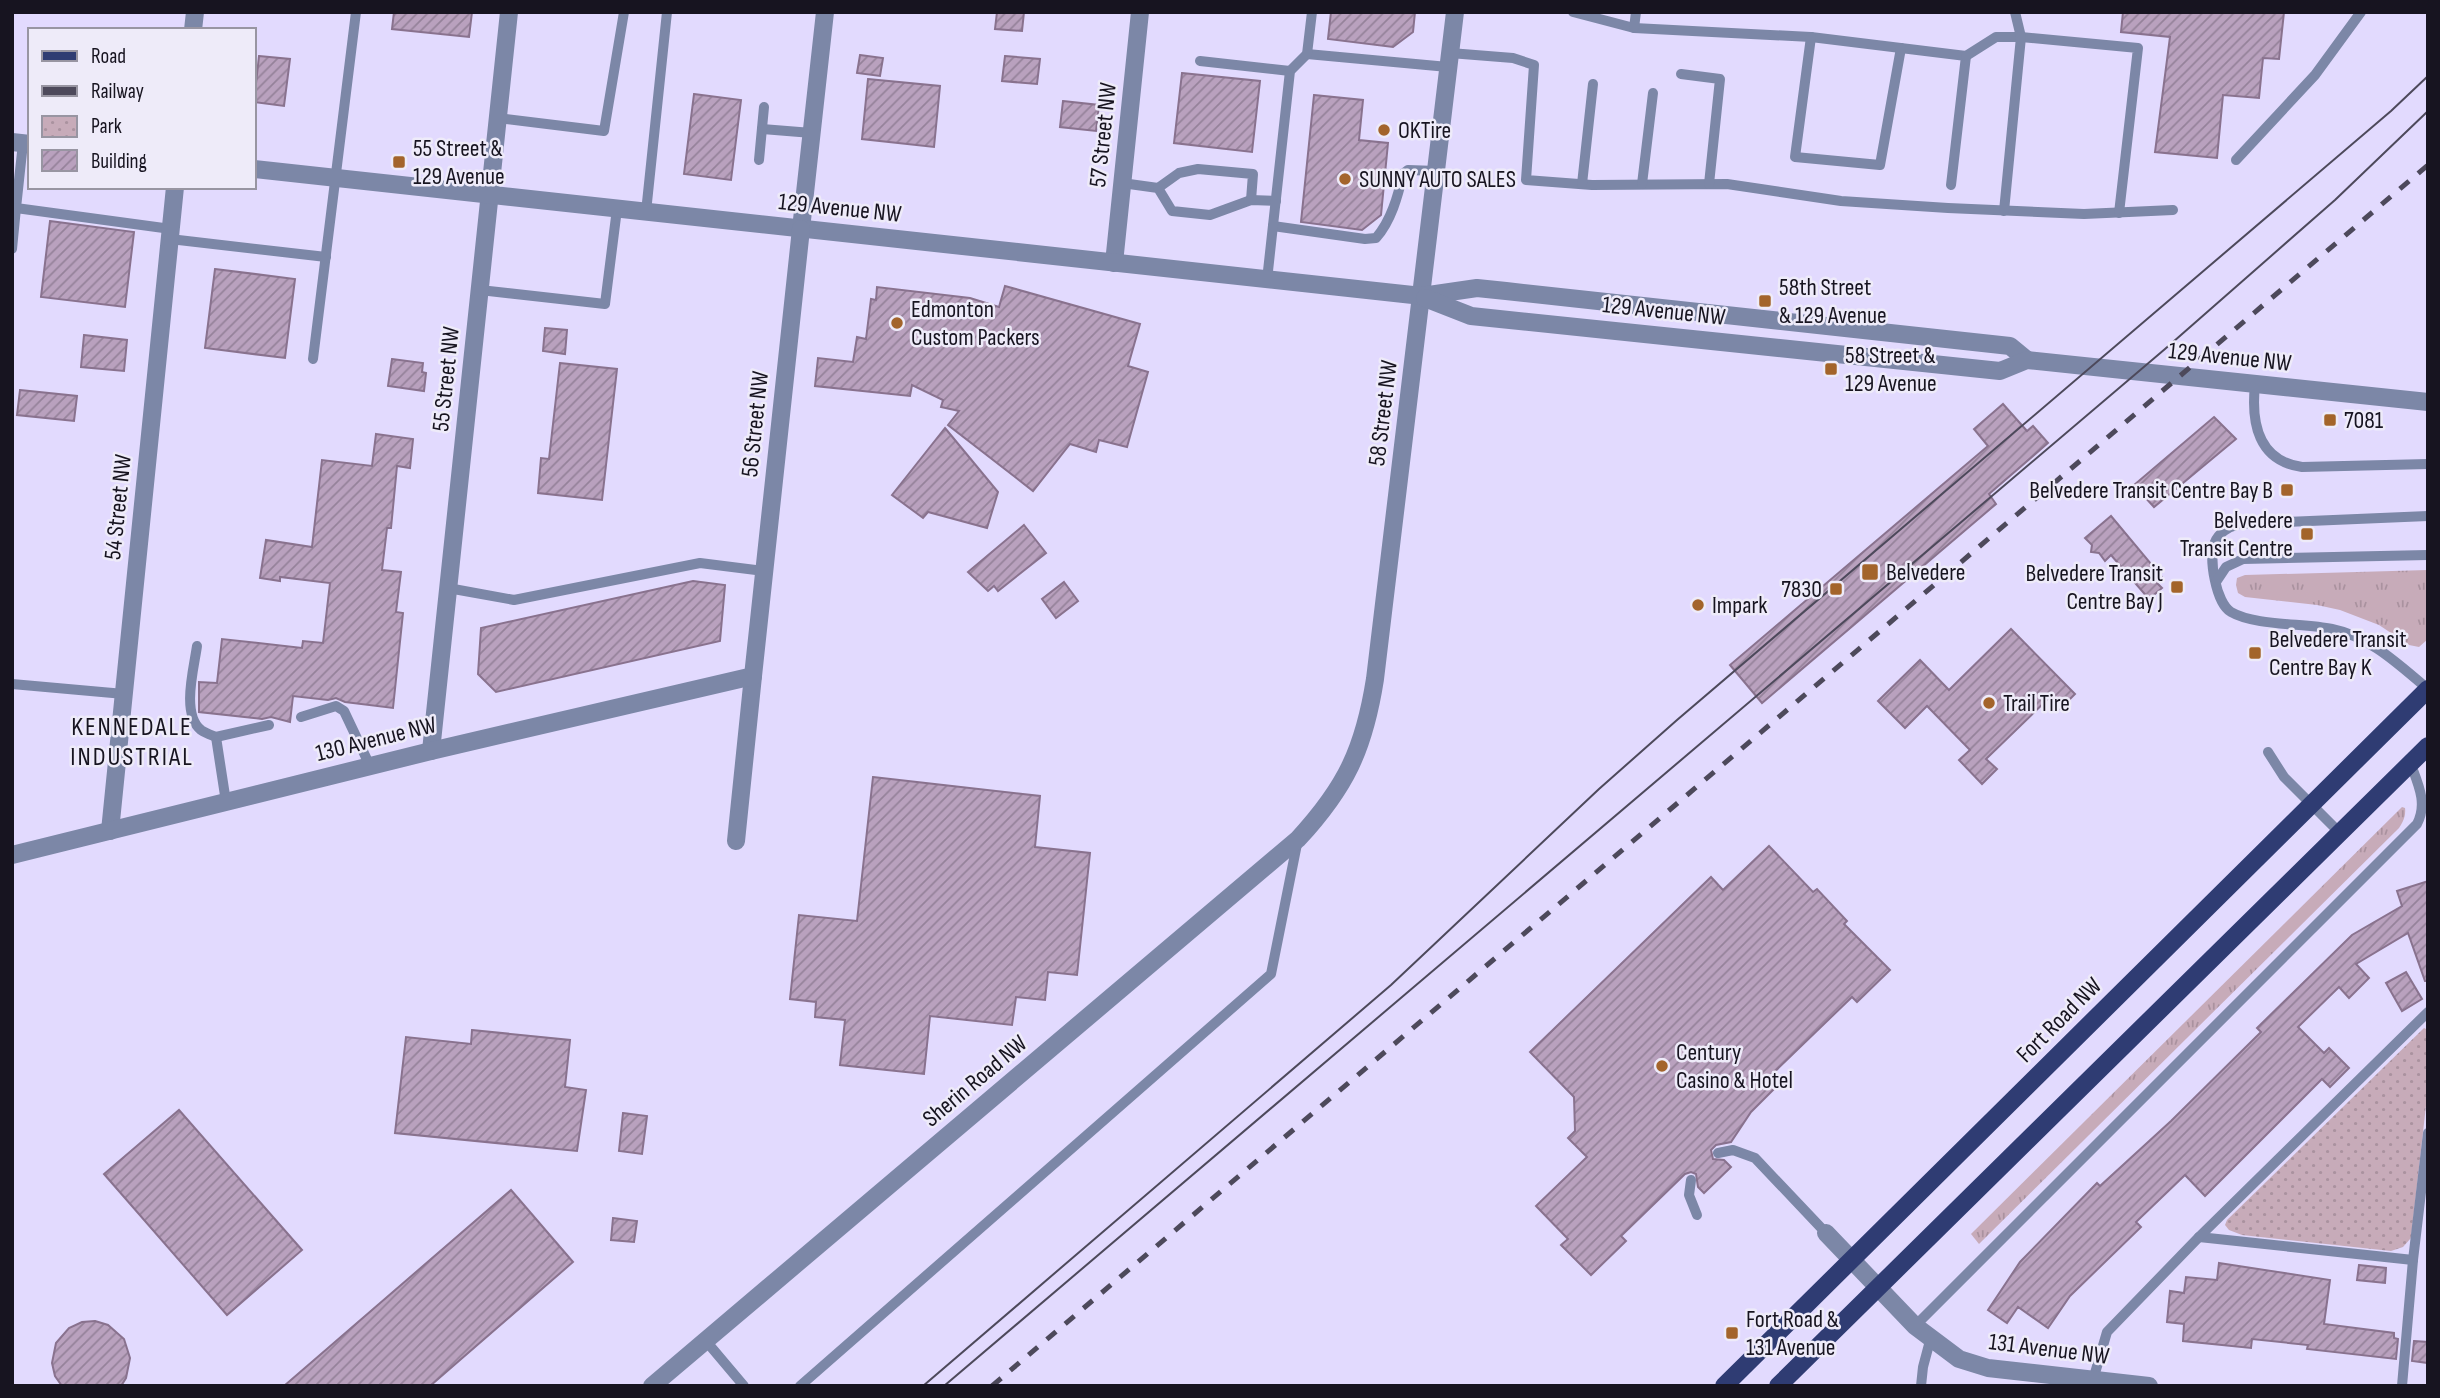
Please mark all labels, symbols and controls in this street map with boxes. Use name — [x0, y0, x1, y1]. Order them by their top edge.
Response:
legend — [28, 28, 256, 189]
text: Road — [91, 44, 126, 69]
text: Railway — [91, 79, 144, 104]
street label: 57 Street NW — [1083, 81, 1123, 189]
text: Park — [91, 114, 122, 139]
place label: OKTire — [1398, 116, 1451, 145]
marker: OKTire — [1376, 122, 1392, 138]
place label: 55 Street & 129 Avenue — [413, 134, 505, 191]
text: Building — [91, 149, 147, 174]
marker: 55 Street & 129 Avenue — [391, 154, 407, 170]
place label: SUNNY AUTO SALES — [1359, 165, 1516, 194]
marker: SUNNY AUTO SALES — [1337, 171, 1353, 187]
street label: 129 Avenue NW — [777, 187, 903, 229]
place label: 58th Street & 129 Avenue — [1779, 273, 1887, 330]
street label: 129 Avenue NW — [1601, 290, 1727, 332]
marker: 58th Street & 129 Avenue — [1757, 293, 1773, 309]
place label: Edmonton Custom Packers — [911, 295, 1040, 352]
marker: Edmonton Custom Packers — [889, 315, 905, 331]
street label: 55 Street NW — [426, 325, 466, 433]
street label: 129 Avenue NW — [2167, 336, 2293, 378]
place label: 58 Street & 129 Avenue — [1845, 341, 1937, 398]
street label: 58 Street NW — [1362, 358, 1404, 468]
marker: 58 Street & 129 Avenue — [1823, 361, 1839, 377]
street label: 56 Street NW — [735, 369, 775, 478]
place label: 7081 — [2344, 406, 2384, 435]
marker: 7081 — [2322, 412, 2338, 428]
street label: 54 Street NW — [98, 452, 138, 561]
place label: Belvedere Transit Centre Bay B — [2029, 476, 2273, 505]
marker: Belvedere Transit Centre Bay B — [2279, 482, 2295, 498]
place label: Belvedere Transit Centre — [2180, 506, 2293, 563]
marker: Belvedere Transit Centre — [2299, 526, 2315, 542]
place label: Belvedere — [1886, 558, 1965, 587]
place label: Belvedere Transit Centre Bay J — [2025, 559, 2163, 616]
marker: Belvedere — [1860, 562, 1880, 582]
place label: 7830 — [1781, 575, 1822, 604]
marker: Belvedere Transit Centre Bay J — [2169, 579, 2185, 595]
marker: 7830 — [1828, 581, 1844, 597]
place label: Impark — [1712, 591, 1767, 620]
marker: Impark — [1690, 597, 1706, 613]
place label: Belvedere Transit Centre Bay K — [2269, 625, 2407, 682]
marker: Belvedere Transit Centre Bay K — [2247, 645, 2263, 661]
place label: Trail Tire — [2003, 689, 2070, 718]
marker: Trail Tire — [1981, 695, 1997, 711]
street label: 130 Avenue NW — [313, 710, 440, 768]
district label: KENNEDALE INDUSTRIAL — [70, 712, 194, 773]
street label: Fort Road NW — [2010, 971, 2108, 1069]
street label: Sherin Road NW — [917, 1029, 1033, 1133]
place label: Century Casino & Hotel — [1676, 1038, 1793, 1095]
marker: Century Casino & Hotel — [1654, 1058, 1670, 1074]
place label: Fort Road & 131 Avenue — [1746, 1305, 1839, 1362]
marker: Fort Road & 131 Avenue — [1724, 1325, 1740, 1341]
street label: 131 Avenue NW — [1987, 1327, 2111, 1371]

